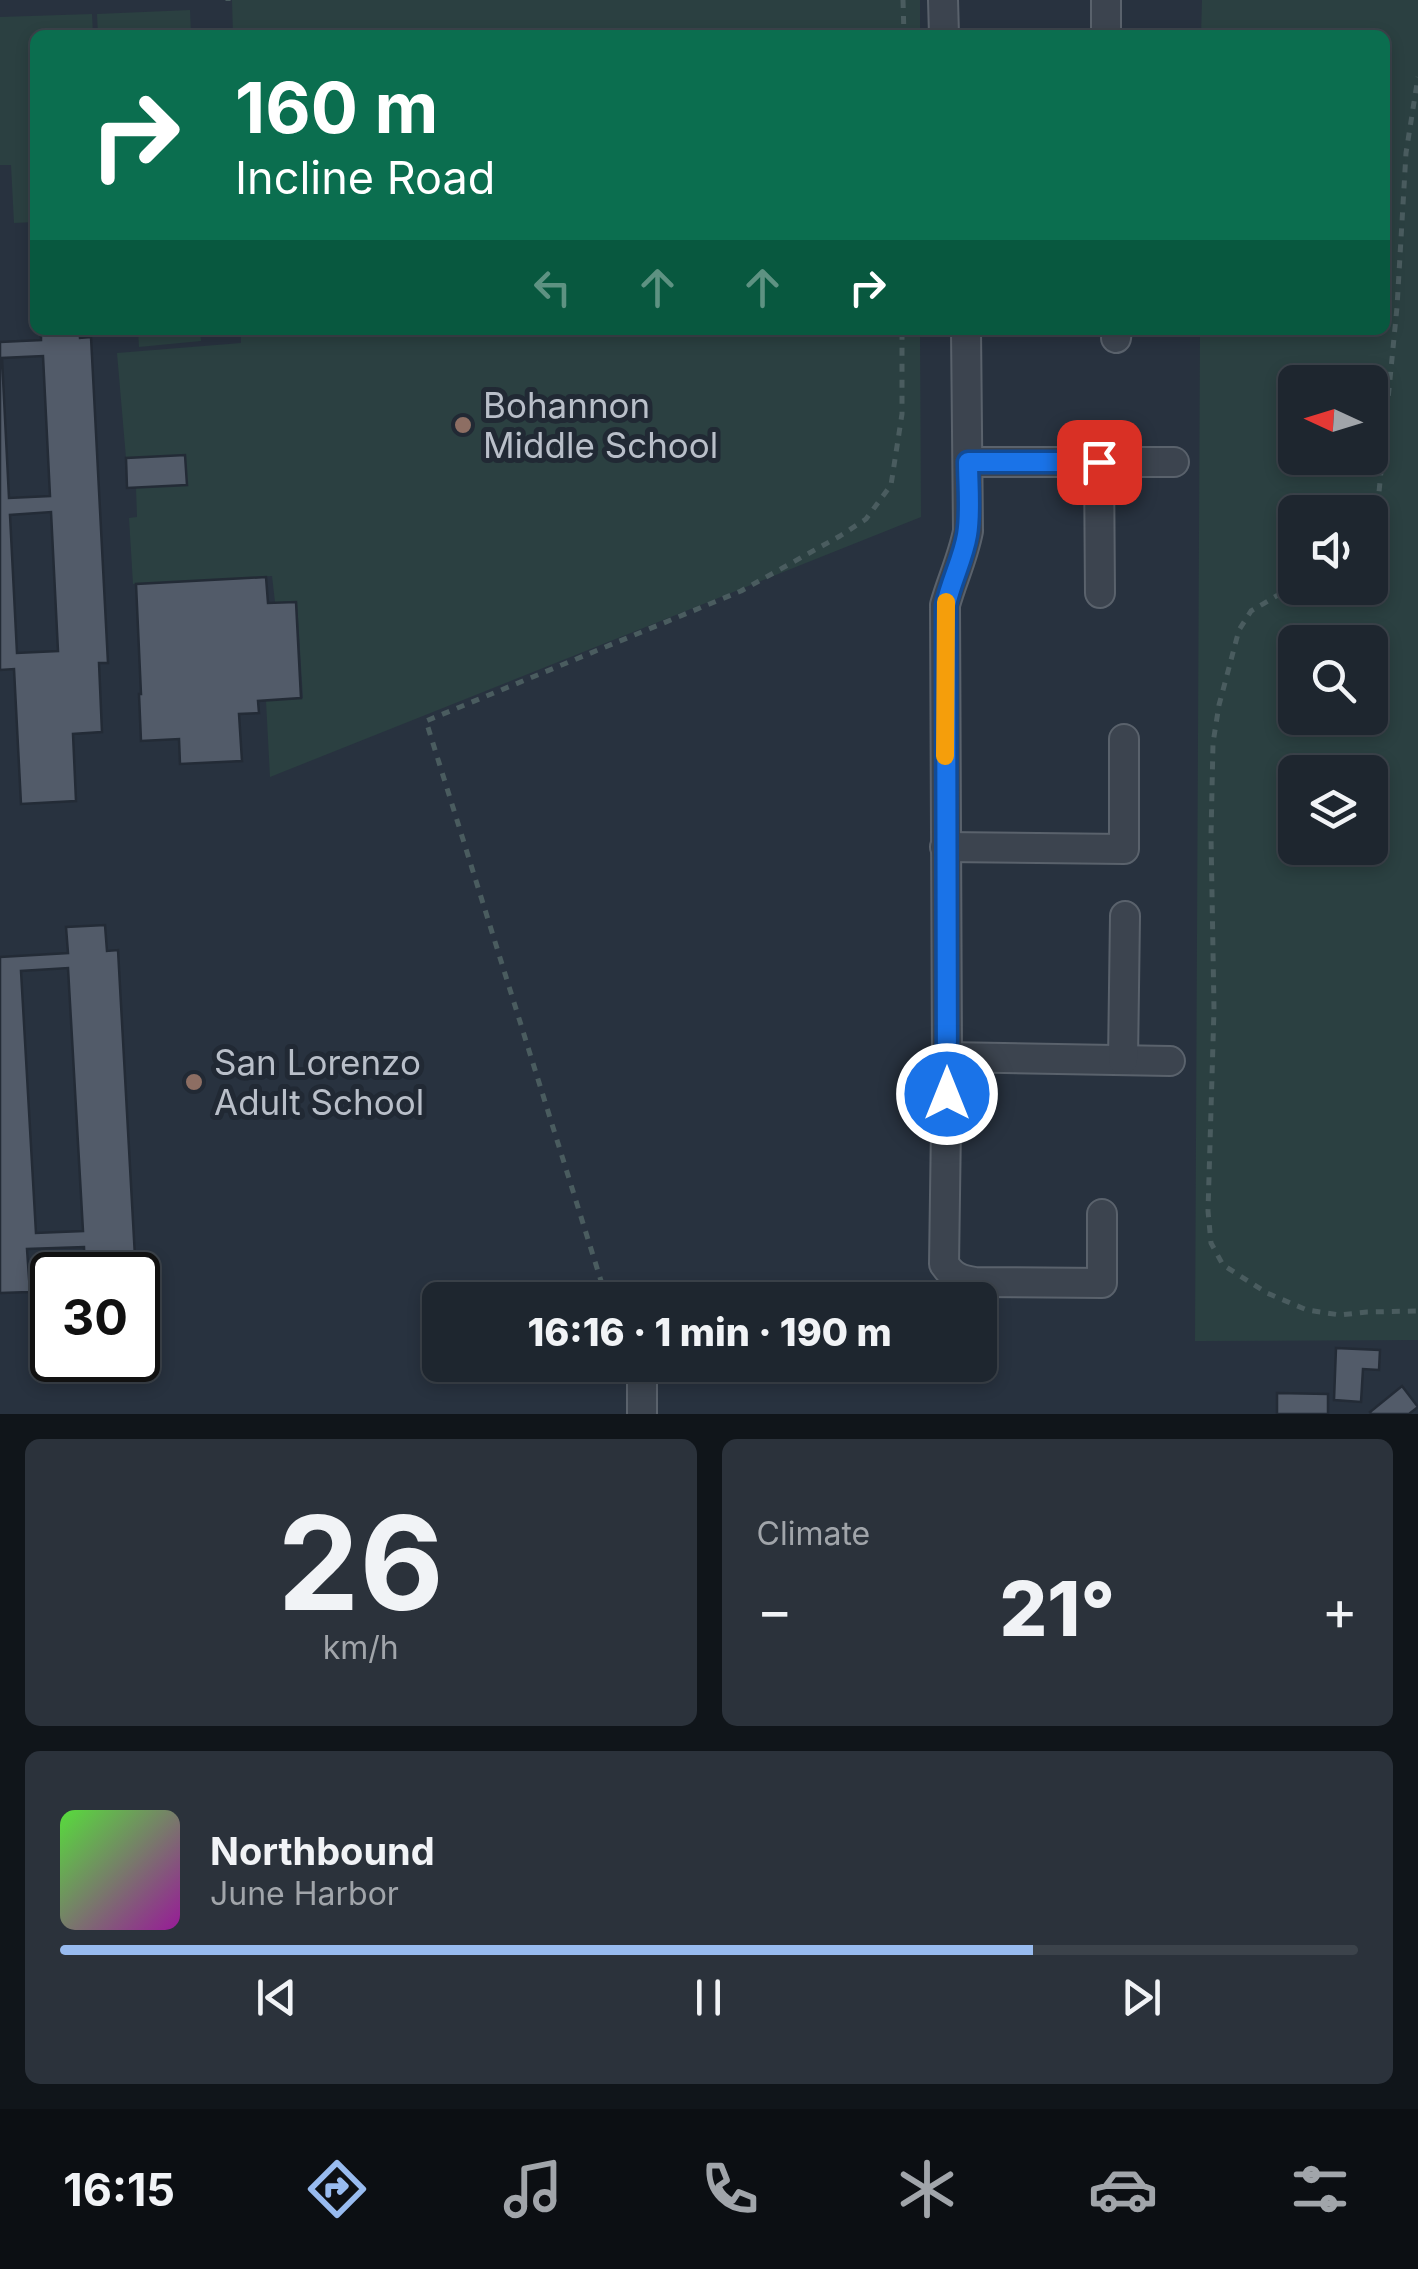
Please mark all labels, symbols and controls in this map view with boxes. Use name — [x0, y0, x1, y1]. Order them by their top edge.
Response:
text: 160 m — [235, 65, 438, 150]
icon: right — [70, 70, 200, 200]
text: Incline Road — [235, 150, 495, 205]
icon: left — [525, 260, 580, 315]
icon: ahead — [630, 260, 685, 315]
icon: ahead — [735, 260, 790, 315]
icon: right — [840, 260, 895, 315]
north arrow — [1278, 365, 1388, 475]
map controls — [1278, 365, 1388, 865]
place label: Bohannon Middle School — [483, 384, 718, 466]
marker: Bohannon Middle School — [452, 414, 474, 436]
pin — [1057, 420, 1142, 505]
icon: arrive — [1072, 435, 1127, 490]
button: sound — [1278, 495, 1388, 605]
button: search — [1278, 625, 1388, 735]
button: layers — [1278, 755, 1388, 865]
place label: San Lorenzo Adult School — [214, 1041, 424, 1123]
position arrow — [895, 1042, 999, 1146]
marker: San Lorenzo Adult School — [183, 1071, 205, 1093]
speed limit sign: 30 — [30, 1252, 160, 1382]
text: 16:16 · 1 min · 190 m — [527, 1309, 892, 1355]
text: 26 — [278, 1484, 444, 1641]
text: Climate — [757, 1514, 870, 1553]
text: 21° — [999, 1563, 1115, 1654]
text: − — [757, 1577, 793, 1643]
text: + — [1322, 1577, 1358, 1643]
text: km/h — [323, 1628, 399, 1667]
text: Northbound — [210, 1828, 435, 1874]
text: June Harbor — [210, 1874, 399, 1913]
icon: previous — [249, 1970, 304, 2025]
icon: pause — [681, 1970, 736, 2025]
icon: next — [1114, 1970, 1169, 2025]
icon: directions — [302, 2154, 372, 2224]
icon: music — [498, 2154, 568, 2224]
icon: phone — [695, 2154, 765, 2224]
icon: climate — [892, 2154, 962, 2224]
icon: car — [1088, 2154, 1158, 2224]
icon: filters — [1285, 2154, 1355, 2224]
text: 16:15 — [63, 2162, 175, 2217]

